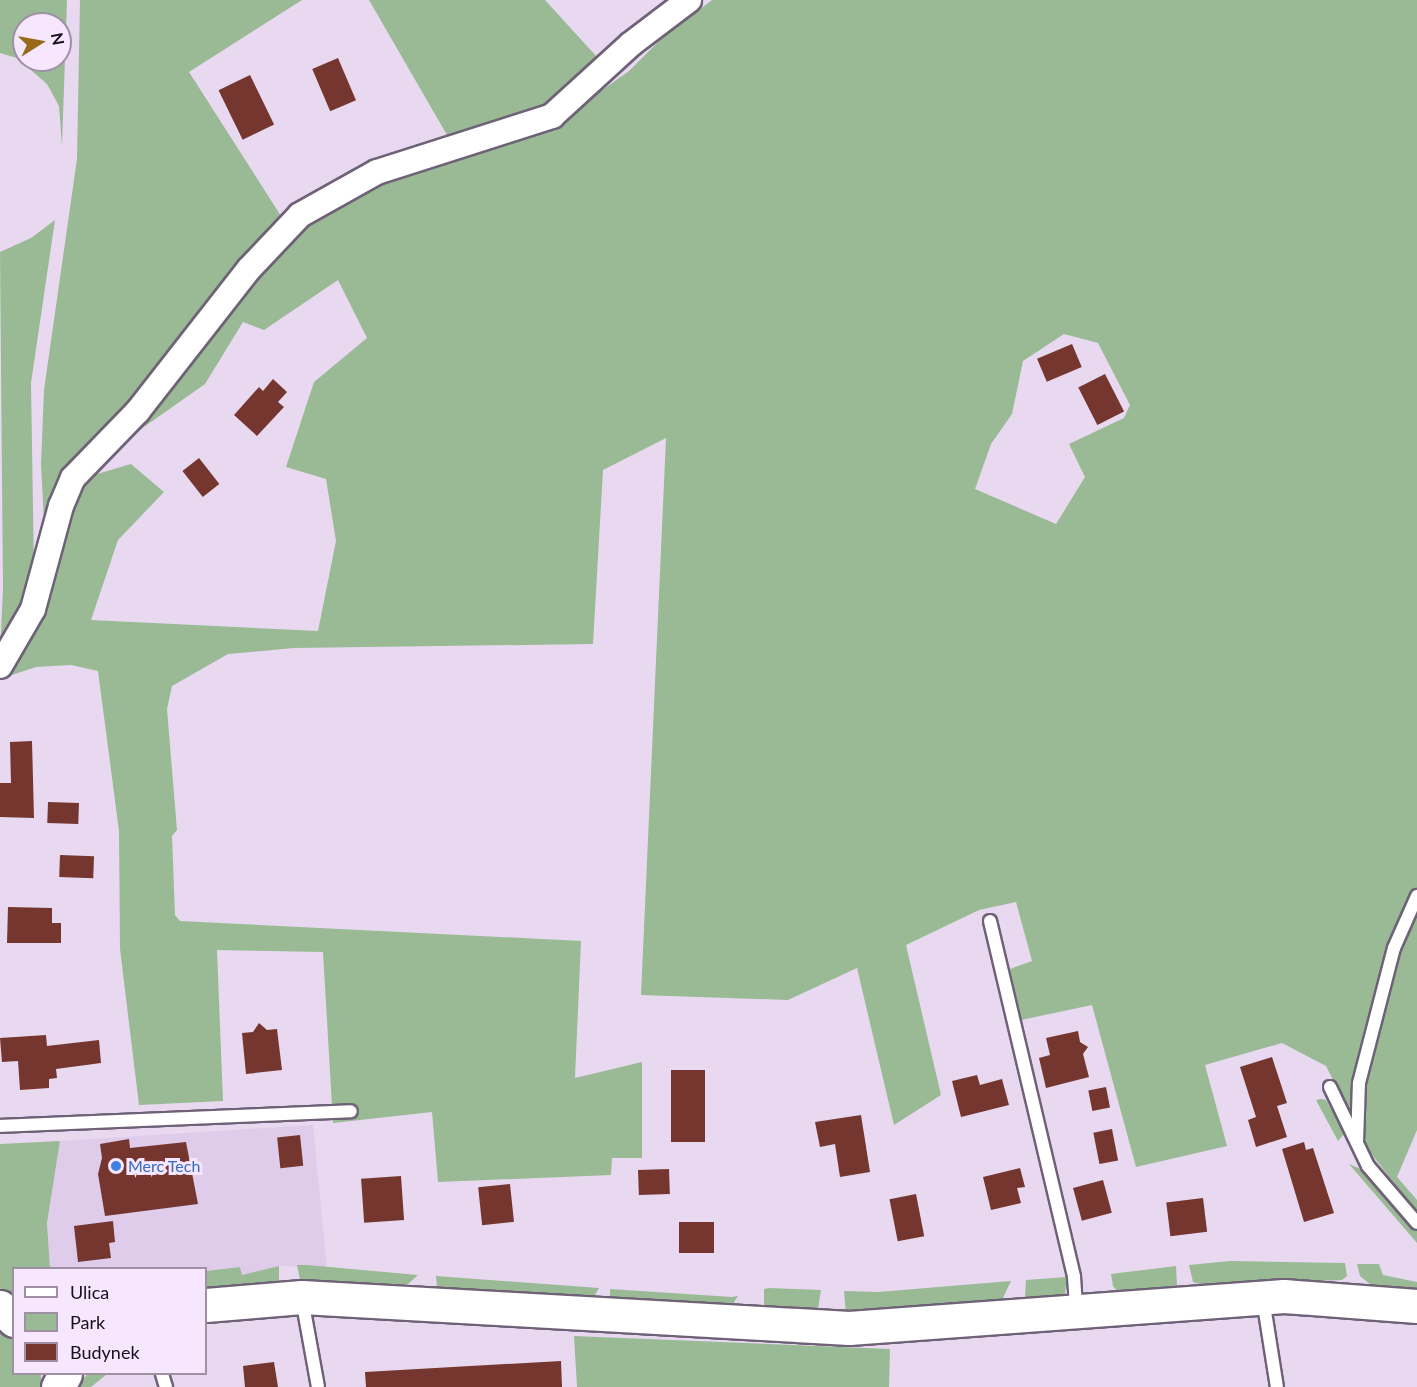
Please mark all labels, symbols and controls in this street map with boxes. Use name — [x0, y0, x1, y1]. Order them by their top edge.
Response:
north arrow — [12, 12, 72, 72]
text: N — [48, 31, 69, 47]
place label: Merc Tech — [128, 1156, 201, 1176]
marker: Merc Tech — [109, 1159, 123, 1173]
legend — [12, 1267, 207, 1375]
text: Ulica — [70, 1281, 109, 1303]
text: Park — [70, 1311, 105, 1333]
text: Budynek — [70, 1341, 140, 1363]

